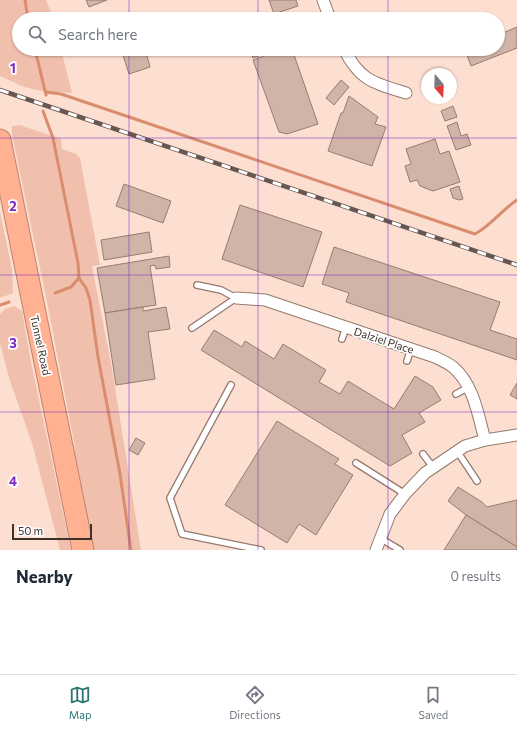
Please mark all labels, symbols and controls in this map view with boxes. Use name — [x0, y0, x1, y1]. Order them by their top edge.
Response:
search box — [12, 12, 505, 56]
icon: search — [26, 23, 48, 45]
text: Search here — [58, 25, 137, 43]
text: 1 — [10, 60, 16, 76]
north arrow — [421, 68, 457, 104]
text: 2 — [9, 198, 17, 214]
street label: Tunnel Road — [28, 314, 54, 376]
street label: Dalziel Place — [352, 324, 416, 356]
text: 3 — [9, 335, 17, 351]
text: 4 — [9, 473, 17, 489]
scale bar — [12, 522, 92, 541]
text: 50 m — [18, 524, 43, 537]
text: Nearby — [16, 566, 73, 587]
text: 0 results — [450, 568, 501, 584]
tab: Map — [69, 684, 92, 721]
tab: Directions — [229, 684, 281, 721]
tab: Saved — [418, 684, 448, 721]

